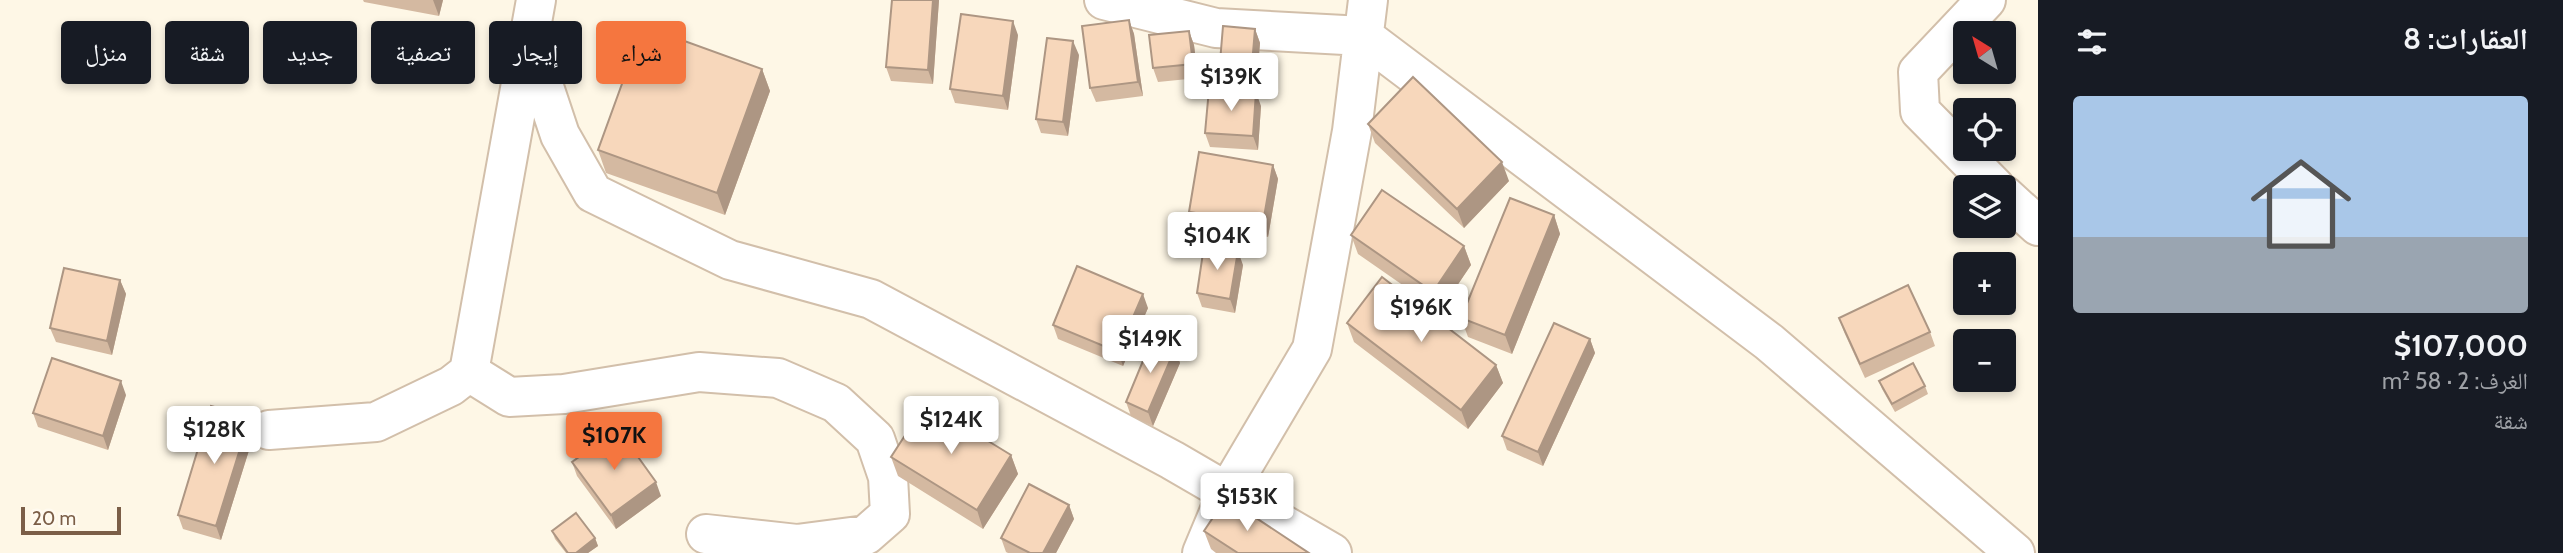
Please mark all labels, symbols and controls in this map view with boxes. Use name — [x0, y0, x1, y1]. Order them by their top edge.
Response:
text: العقارات: 8 — [2403, 20, 2528, 57]
chip: منزل — [61, 21, 151, 84]
chip: شقة — [165, 21, 249, 84]
chip: جديد — [263, 21, 357, 84]
chip: تصفية — [371, 21, 475, 84]
chip: إيجار — [489, 21, 582, 84]
chip: شراء — [596, 21, 686, 84]
north arrow — [1953, 21, 2016, 84]
map controls — [1953, 21, 2016, 392]
icon: filters — [2073, 23, 2111, 61]
pin: $139K — [1182, 54, 1280, 113]
text: $139K — [1200, 62, 1262, 90]
button: locate — [1953, 98, 2016, 161]
icon: home — [2238, 141, 2364, 267]
button: layers — [1953, 175, 2016, 238]
pin: $104K — [1168, 212, 1266, 272]
text: $104K — [1184, 221, 1250, 249]
button: + — [1953, 252, 2016, 315]
pin: $196K — [1372, 284, 1470, 344]
text: $196K — [1390, 293, 1452, 321]
pin: $149K — [1101, 316, 1199, 375]
text: $149K — [1118, 324, 1182, 352]
text: $107,000 — [2394, 327, 2528, 364]
button: − — [1953, 329, 2016, 392]
text: الغرف: 2 · 58 m² — [2382, 367, 2528, 395]
pin: $124K — [902, 396, 1000, 456]
text: $124K — [920, 405, 982, 433]
pin: $128K — [165, 406, 263, 466]
text: شقة — [2494, 407, 2528, 435]
pin: $107K — [565, 412, 663, 472]
text: $128K — [183, 415, 245, 443]
text: $107K — [582, 421, 646, 449]
pin: $153K — [1198, 474, 1296, 533]
text: $153K — [1217, 482, 1278, 510]
scale bar — [21, 504, 121, 536]
text: 20 m — [32, 507, 76, 530]

